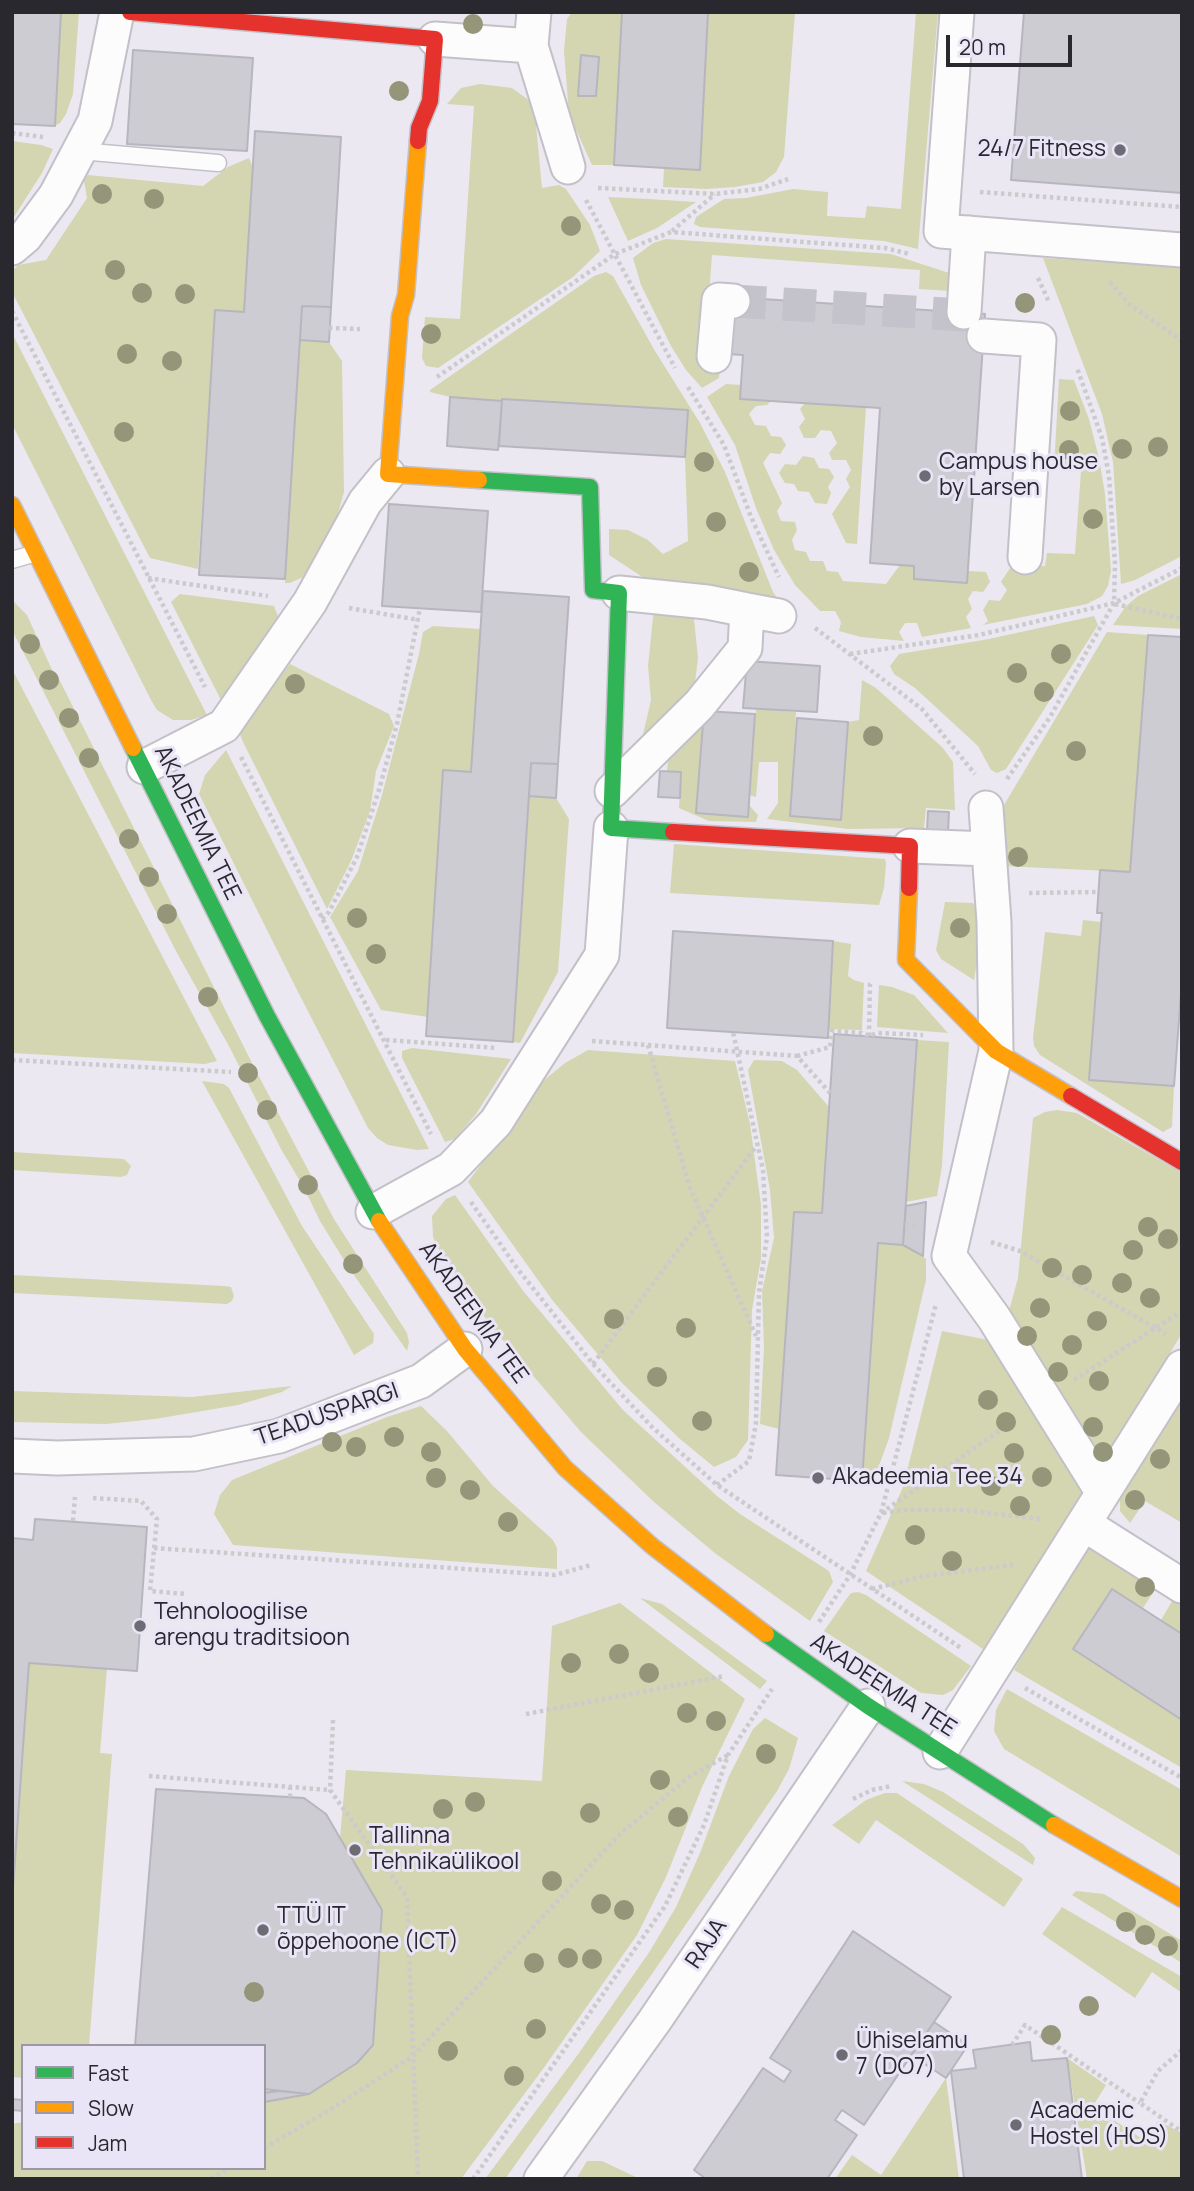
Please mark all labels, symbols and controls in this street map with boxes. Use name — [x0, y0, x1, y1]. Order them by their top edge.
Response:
scale bar — [949, 21, 1075, 65]
text: 20 m — [959, 33, 1006, 61]
place label: 24/7 Fitness — [977, 136, 1106, 164]
marker: 24/7 Fitness — [1112, 142, 1128, 158]
place label: Campus house by Larsen — [939, 449, 1098, 503]
marker: Campus house by Larsen — [917, 468, 933, 484]
street label: AKADEEMIA TEE — [148, 741, 246, 905]
street label: AKADEEMIA TEE — [412, 1237, 534, 1389]
street label: TEADUSPARGI — [252, 1378, 402, 1452]
place label: Akadeemia Tee 34 — [832, 1464, 1023, 1492]
marker: Akadeemia Tee 34 — [810, 1470, 826, 1486]
place label: Tehnoloogilise arengu traditsioon — [154, 1599, 350, 1653]
marker: Tehnoloogilise arengu traditsioon — [132, 1618, 148, 1634]
street label: AKADEEMIA TEE — [805, 1629, 961, 1743]
place label: Tallinna Tehnikaülikool — [369, 1823, 519, 1877]
marker: Tallinna Tehnikaülikool — [347, 1842, 363, 1858]
place label: TTÜ IT õppehoone (ICT) — [277, 1903, 459, 1957]
street label: RAJA — [681, 1914, 733, 1974]
marker: TTÜ IT õppehoone (ICT) — [255, 1922, 271, 1938]
place label: Ühiselamu 7 (DO7) — [856, 2028, 968, 2082]
legend — [21, 2044, 266, 2170]
marker: Ühiselamu 7 (DO7) — [834, 2047, 850, 2063]
text: Fast — [88, 2059, 129, 2087]
text: Slow — [88, 2094, 134, 2122]
place label: Academic Hostel (HOS) — [1030, 2098, 1168, 2152]
marker: Academic Hostel (HOS) — [1008, 2117, 1024, 2133]
text: Jam — [88, 2129, 127, 2157]

